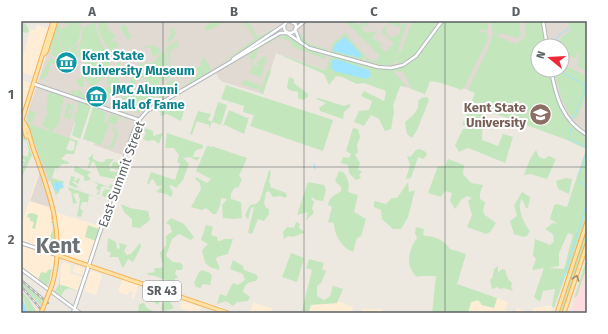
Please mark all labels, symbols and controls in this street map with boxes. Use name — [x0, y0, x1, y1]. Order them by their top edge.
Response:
text: A — [87, 4, 96, 19]
text: B — [230, 4, 238, 19]
text: C — [370, 4, 378, 19]
text: D — [512, 4, 521, 19]
north arrow — [530, 38, 570, 78]
place label: Kent State University Museum — [82, 48, 195, 78]
museum icon: Kent State University Museum — [54, 49, 80, 75]
text: N — [534, 50, 548, 61]
place label: JMC Alumni Hall of Fame — [111, 82, 185, 112]
museum icon: JMC Alumni Hall of Fame — [84, 83, 110, 109]
text: 1 — [8, 87, 14, 102]
place label: Kent State University — [464, 100, 526, 130]
school or university icon: Kent State University — [528, 101, 554, 127]
street label: East Summit Street — [95, 119, 148, 229]
text: 2 — [8, 232, 15, 247]
district label: Kent — [36, 233, 81, 259]
one-way arrow — [571, 275, 580, 282]
road number: SR 43 — [143, 281, 181, 301]

